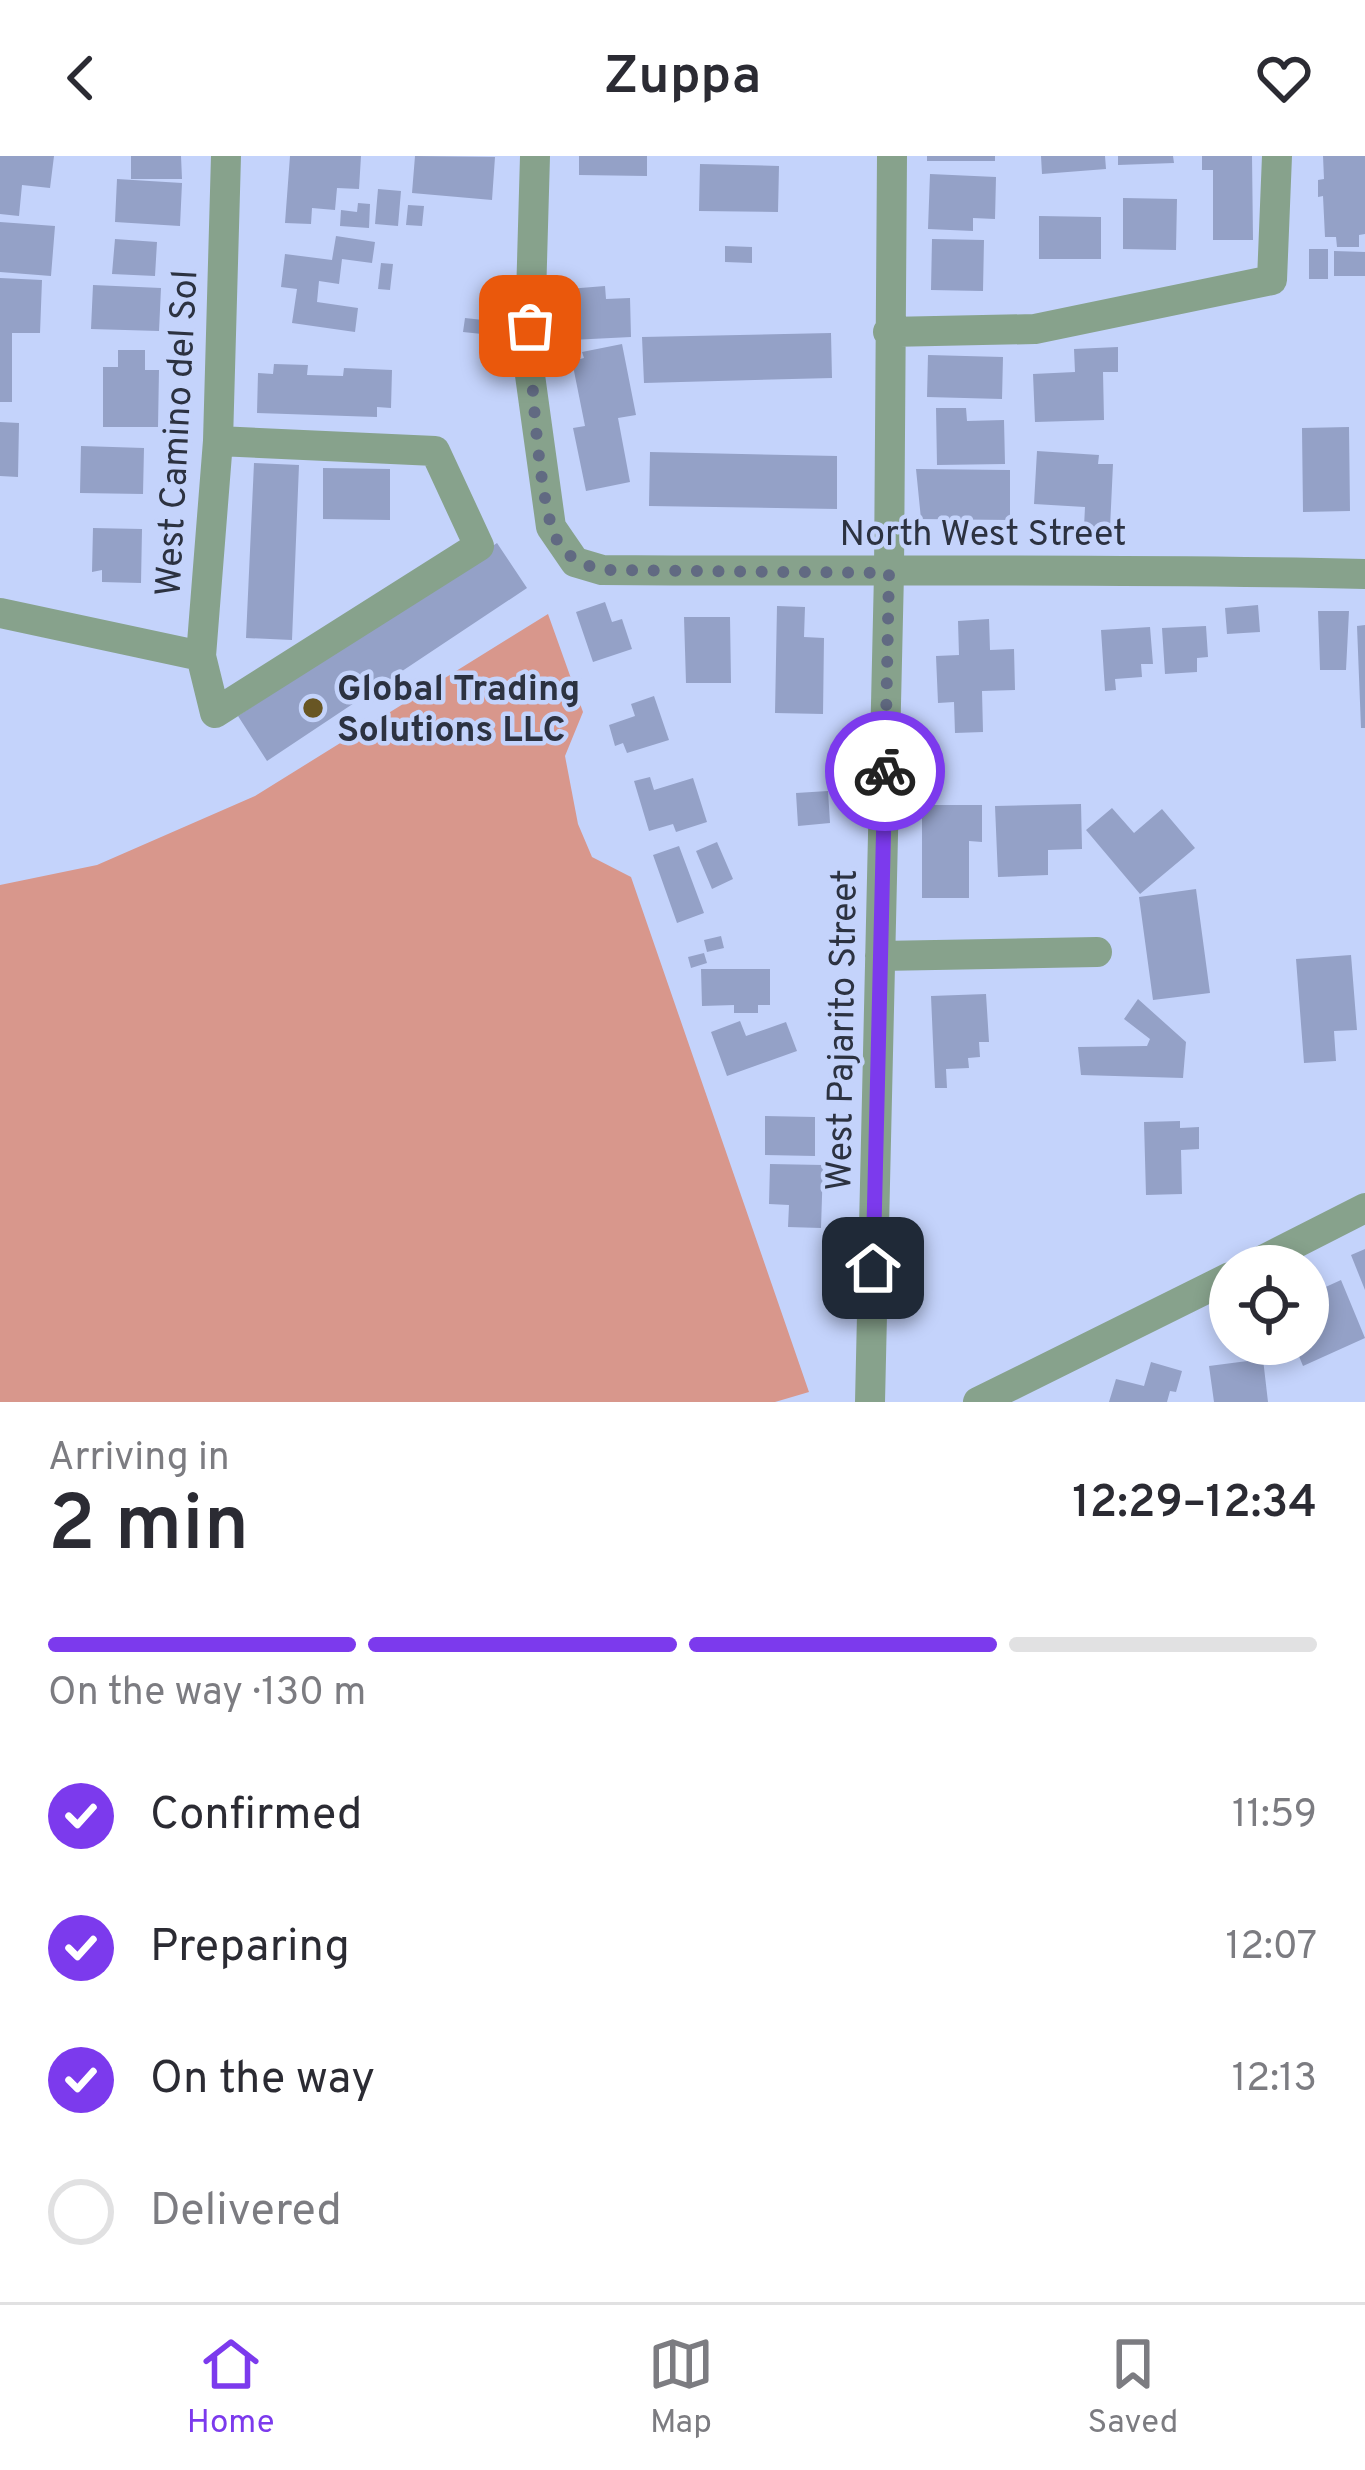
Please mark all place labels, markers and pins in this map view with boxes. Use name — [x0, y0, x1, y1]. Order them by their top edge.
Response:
pin — [479, 275, 581, 377]
place label: Global Trading Solutions LLC — [337, 668, 580, 755]
marker: Global Trading Solutions LLC — [300, 695, 326, 721]
pin — [822, 1217, 924, 1319]

